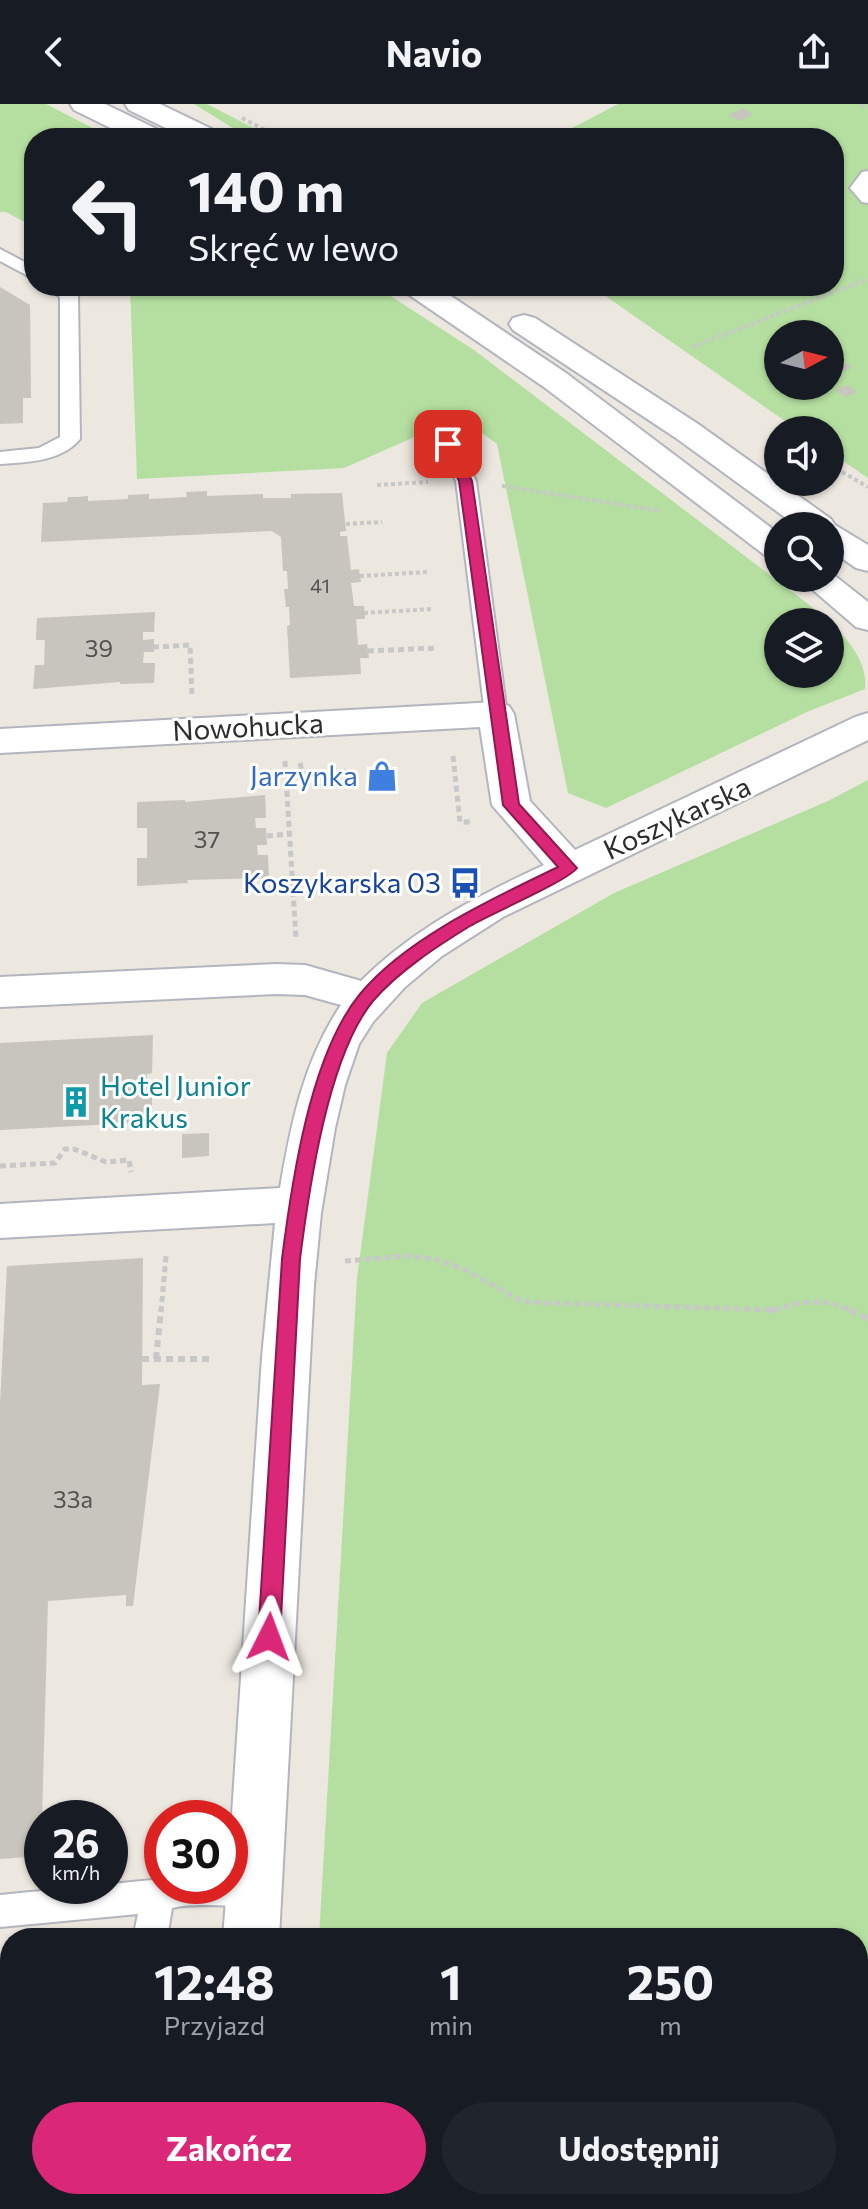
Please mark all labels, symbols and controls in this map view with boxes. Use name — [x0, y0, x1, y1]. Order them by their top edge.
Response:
icon: back — [32, 30, 76, 74]
text: Navio — [386, 30, 482, 74]
icon: share — [792, 30, 836, 74]
text: 140 m — [188, 155, 344, 224]
icon: left — [56, 160, 160, 264]
text: Skręć w lewo — [188, 224, 399, 268]
north arrow — [764, 320, 844, 400]
map controls — [764, 320, 844, 688]
pin — [414, 410, 482, 478]
button: sound — [764, 416, 844, 496]
icon: arrive — [426, 422, 470, 466]
button: search — [764, 512, 844, 592]
house number: 41 — [310, 573, 330, 597]
button: layers — [764, 608, 844, 688]
house number: 39 — [85, 633, 113, 662]
street label: Nowohucka — [171, 705, 324, 747]
place label: Jarzynka — [250, 758, 358, 792]
shop icon: Jarzynka — [365, 759, 399, 793]
street label: Koszykarska — [598, 768, 756, 866]
house number: 37 — [194, 824, 220, 853]
place label: Koszykarska 03 — [243, 865, 441, 899]
bus stop icon: Koszykarska 03 — [448, 866, 482, 900]
place label: Hotel Junior Krakus — [100, 1068, 251, 1134]
building icon: Hotel Junior Krakus — [59, 1085, 93, 1119]
house number: 33a — [53, 1484, 93, 1513]
position arrow — [227, 1595, 311, 1679]
speed limit sign: 30 — [144, 1800, 248, 1904]
text: 26 — [52, 1817, 100, 1866]
text: km/h — [52, 1860, 100, 1884]
text: 12:48 — [154, 1951, 275, 2010]
text: 1 — [440, 1951, 462, 2010]
text: 250 — [627, 1951, 714, 2010]
text: Przyjazd — [164, 2009, 265, 2040]
text: min — [429, 2009, 473, 2040]
text: m — [659, 2009, 682, 2040]
button: Zakończ — [32, 2102, 426, 2194]
button: Udostępnij — [442, 2102, 836, 2194]

